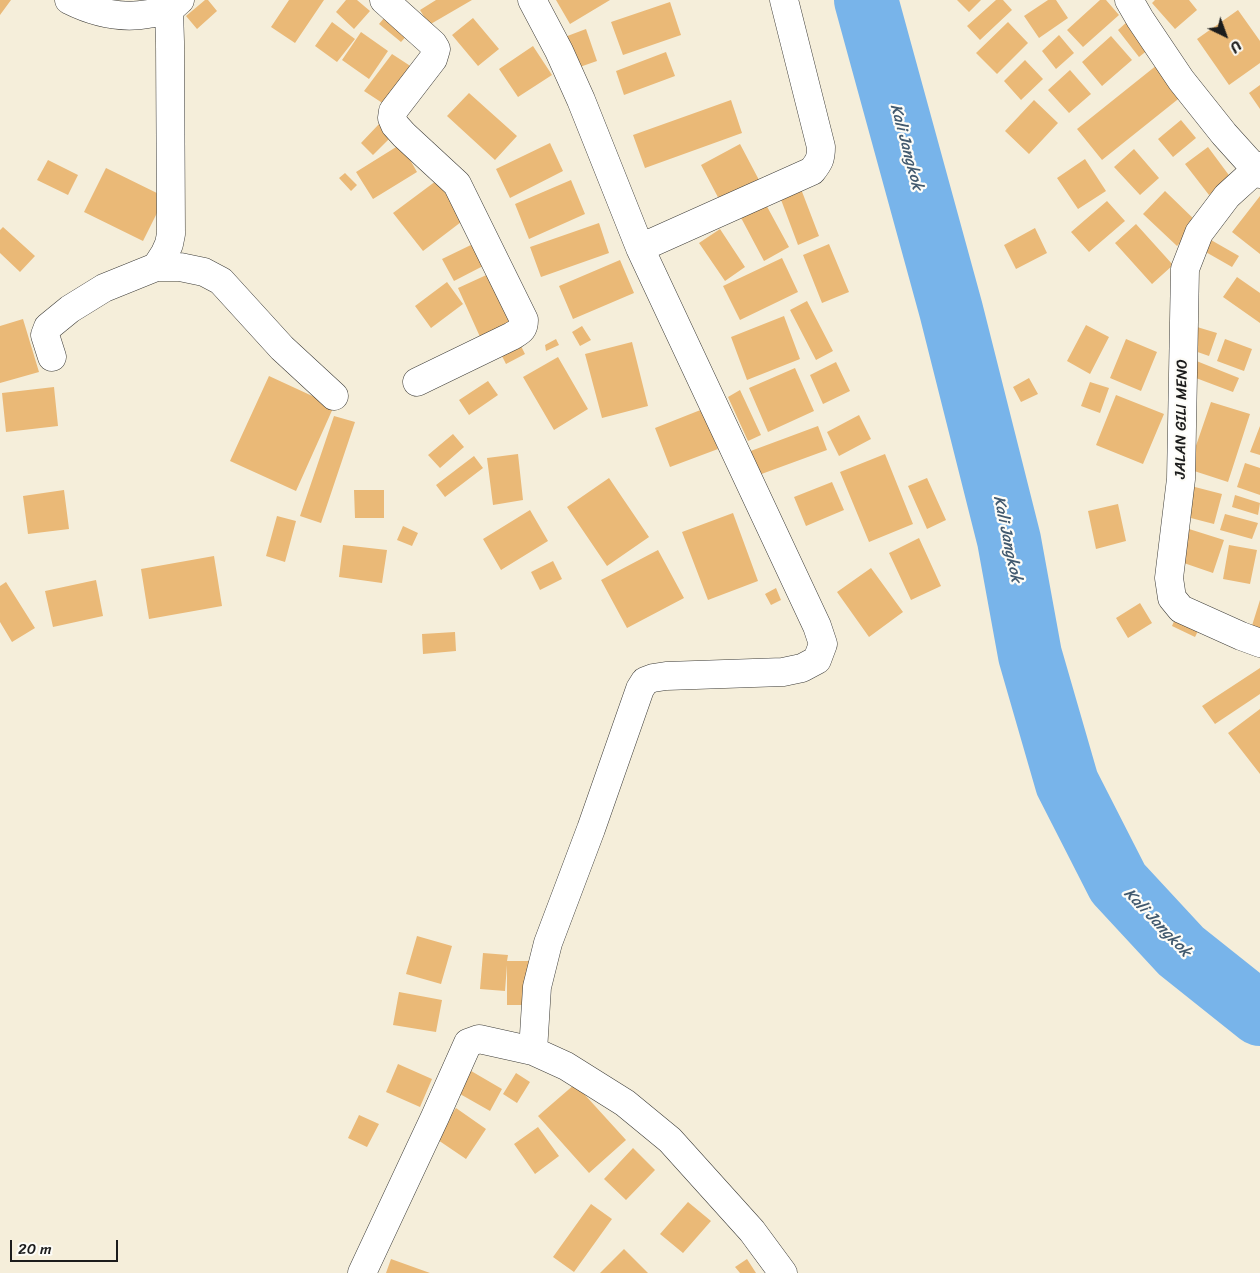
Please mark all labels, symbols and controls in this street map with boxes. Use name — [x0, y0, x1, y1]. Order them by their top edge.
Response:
north arrow — [1200, 10, 1250, 60]
text: U — [1224, 34, 1247, 59]
water label: Kali Jangkok — [885, 102, 927, 192]
street label: JALAN GILI MENO — [1172, 359, 1192, 479]
water label: Kali Jangkok — [988, 494, 1026, 584]
water label: Kali Jangkok — [1119, 885, 1195, 961]
scale bar — [12, 1230, 120, 1262]
text: 20 m — [18, 1236, 52, 1262]

